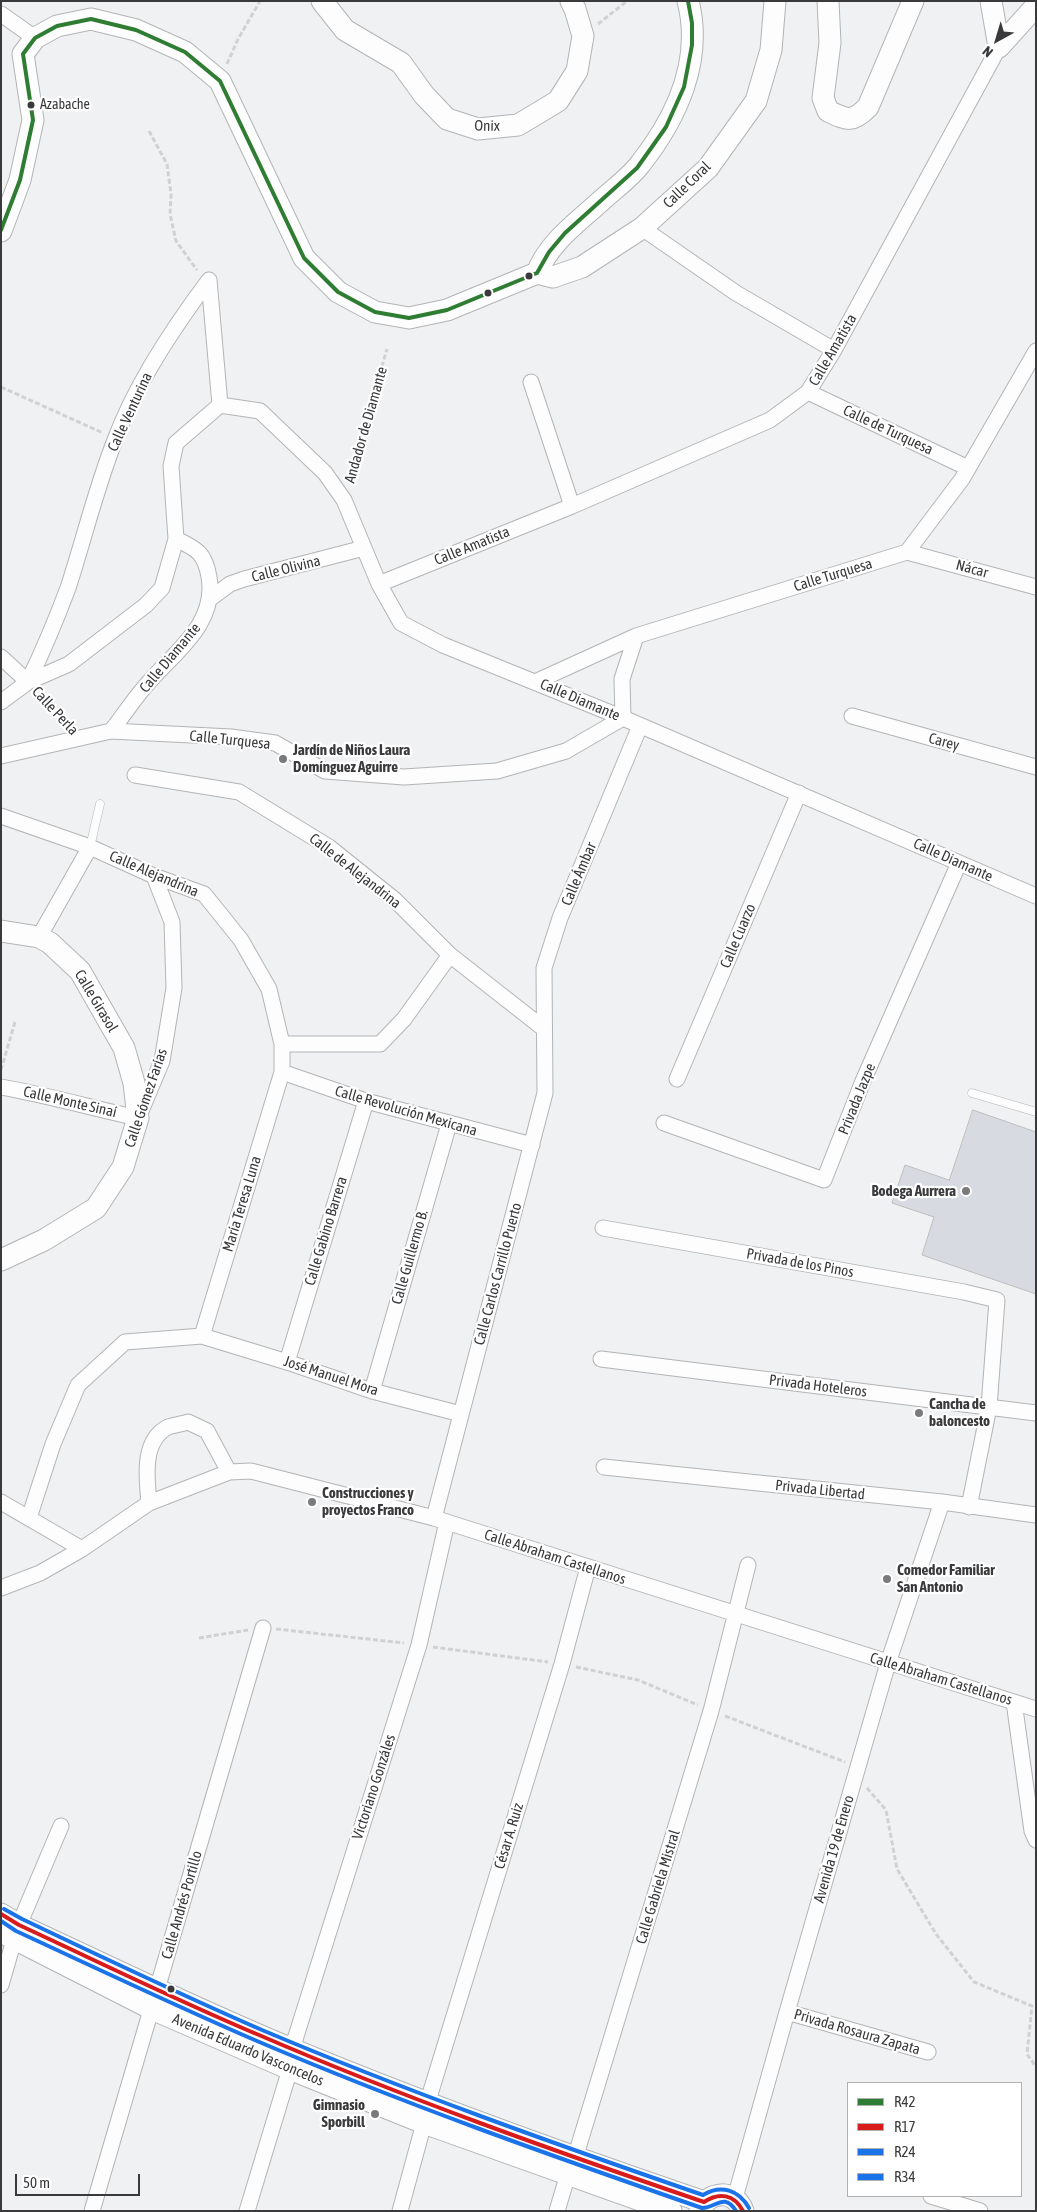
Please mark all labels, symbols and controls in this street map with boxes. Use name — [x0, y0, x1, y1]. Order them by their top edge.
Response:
north arrow — [972, 15, 1022, 65]
text: N — [979, 43, 996, 60]
place label: Azabache — [40, 97, 90, 113]
marker: Azabache — [26, 100, 36, 110]
street label: Onix — [474, 117, 500, 135]
street label: Calle Coral — [659, 158, 715, 212]
unlabelled marker — [524, 271, 534, 281]
unlabelled marker — [483, 288, 493, 298]
street label: Calle Amatista — [805, 311, 861, 389]
street label: Andador de Diamante — [341, 365, 391, 485]
street label: Calle Venturina — [104, 370, 156, 454]
street label: Calle de Turquesa — [840, 401, 936, 459]
street label: Calle Amatista — [432, 523, 512, 569]
street label: Calle Olivina — [250, 552, 322, 586]
street label: Calle Turquesa — [791, 555, 875, 595]
street label: Nácar — [954, 556, 990, 582]
street label: Calle Diamante — [136, 620, 204, 696]
street label: Calle Diamante — [537, 675, 623, 725]
street label: Calle Perla — [28, 683, 82, 739]
street label: Calle Turquesa — [189, 727, 271, 753]
street label: Carey — [927, 729, 961, 755]
place label: Jardín de Niños Laura Domínguez Aguirre — [293, 741, 410, 776]
marker: Jardín de Niños Laura Domínguez Aguirre — [277, 753, 289, 765]
street label: Calle de Alejandrina — [306, 830, 404, 912]
street label: Calle Diamante — [910, 834, 996, 886]
street label: Calle Ámbar — [558, 840, 600, 908]
street label: Calle Alejandrina — [107, 847, 201, 901]
street label: Calle Cuarzo — [716, 901, 760, 971]
street label: Calle Girasol — [70, 967, 122, 1035]
street label: Calle Gómez Farías — [121, 1046, 171, 1150]
street label: Privada Jazpe — [835, 1061, 879, 1137]
street label: Calle Revolución Mexicana — [333, 1082, 479, 1140]
street label: Calle Monte Sinaí — [22, 1083, 118, 1121]
street label: María Teresa Luna — [219, 1154, 265, 1254]
street label: Calle Gabino Barrera — [301, 1174, 351, 1288]
place label: Bodega Aurrera — [871, 1182, 956, 1200]
marker: Bodega Aurrera — [960, 1185, 972, 1197]
street label: Calle Carlos Carrillo Puerto — [470, 1201, 526, 1347]
street label: Calle Guillermo B. — [388, 1208, 432, 1306]
street label: Privada de los Pinos — [745, 1245, 855, 1281]
street label: José Manuel Mora — [281, 1352, 381, 1400]
street label: Privada Hoteleros — [768, 1371, 868, 1401]
place label: Cancha de baloncesto — [929, 1395, 990, 1430]
marker: Cancha de baloncesto — [913, 1407, 925, 1419]
street label: Privada Libertad — [774, 1476, 866, 1504]
place label: Construcciones y proyectos Franco — [322, 1484, 414, 1519]
marker: Construcciones y proyectos Franco — [306, 1496, 318, 1508]
street label: Calle Abraham Castellanos — [482, 1526, 628, 1588]
place label: Comedor Familiar San Antonio — [897, 1561, 995, 1596]
marker: Comedor Familiar San Antonio — [881, 1573, 893, 1585]
street label: Calle Abraham Castellanos — [868, 1649, 1014, 1709]
street label: Victoriano Gonzáles — [349, 1732, 399, 1842]
street label: Avenida 19 de Enero — [810, 1793, 858, 1905]
street label: César A. Ruiz — [490, 1801, 528, 1871]
street label: Calle Gabriela Mistral — [632, 1828, 684, 1946]
street label: Calle Andrés Portillo — [158, 1849, 206, 1961]
unlabelled marker — [166, 1984, 176, 1994]
street label: Privada Rosaura Zapata — [792, 2005, 922, 2059]
street label: Avenida Eduardo Vasconcelos — [169, 2010, 327, 2090]
legend — [847, 2082, 1022, 2197]
text: R42 — [894, 2093, 916, 2110]
place label: Gimnasio Sporbill — [313, 2096, 365, 2131]
marker: Gimnasio Sporbill — [369, 2108, 381, 2120]
text: R17 — [894, 2118, 916, 2135]
text: R24 — [894, 2143, 916, 2160]
scale bar — [18, 2164, 142, 2196]
text: R34 — [894, 2168, 916, 2185]
text: 50 m — [23, 2174, 50, 2191]

